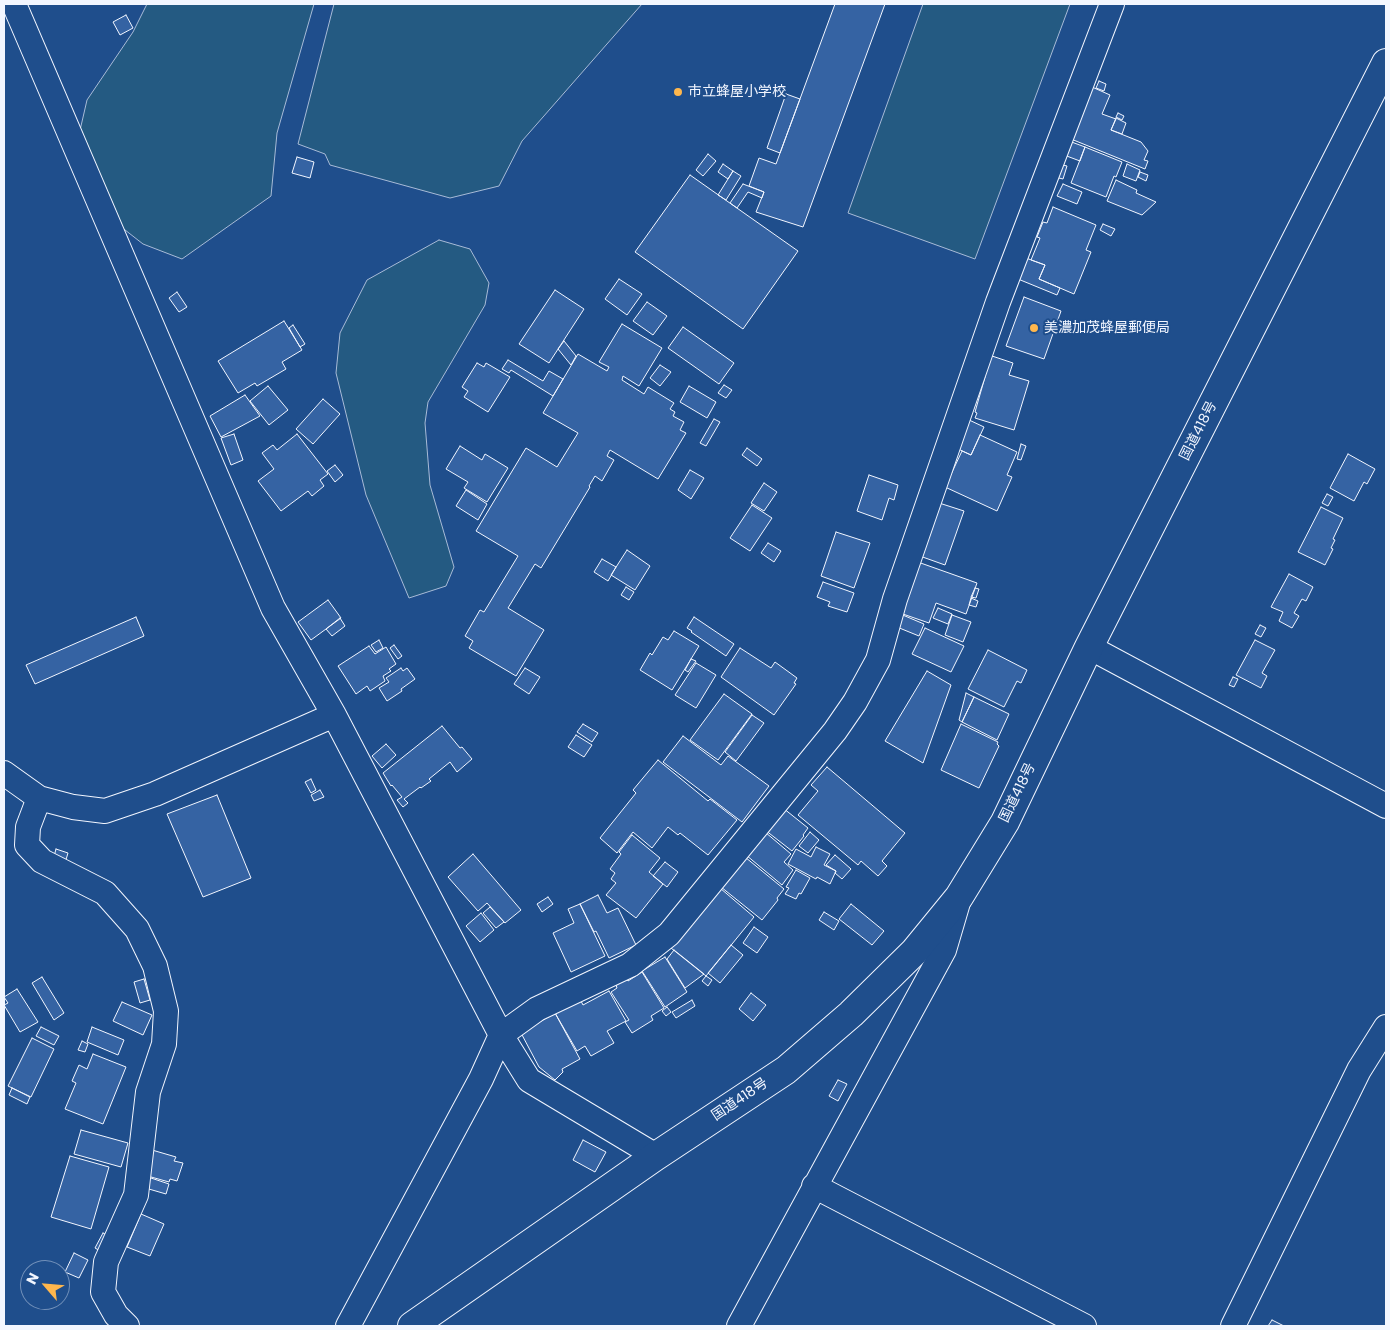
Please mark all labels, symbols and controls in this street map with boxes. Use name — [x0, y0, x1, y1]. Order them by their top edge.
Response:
place label: 市立蜂屋小学校 — [688, 84, 786, 100]
marker: 市立蜂屋小学校 — [672, 86, 684, 98]
place label: 美濃加茂蜂屋郵便局 — [1044, 320, 1170, 336]
marker: 美濃加茂蜂屋郵便局 — [1028, 322, 1040, 334]
street label: 国道418号 — [1177, 399, 1221, 463]
street label: 国道418号 — [996, 761, 1040, 825]
street label: 国道418号 — [709, 1075, 771, 1125]
north arrow — [20, 1260, 70, 1310]
text: N — [21, 1269, 44, 1288]

